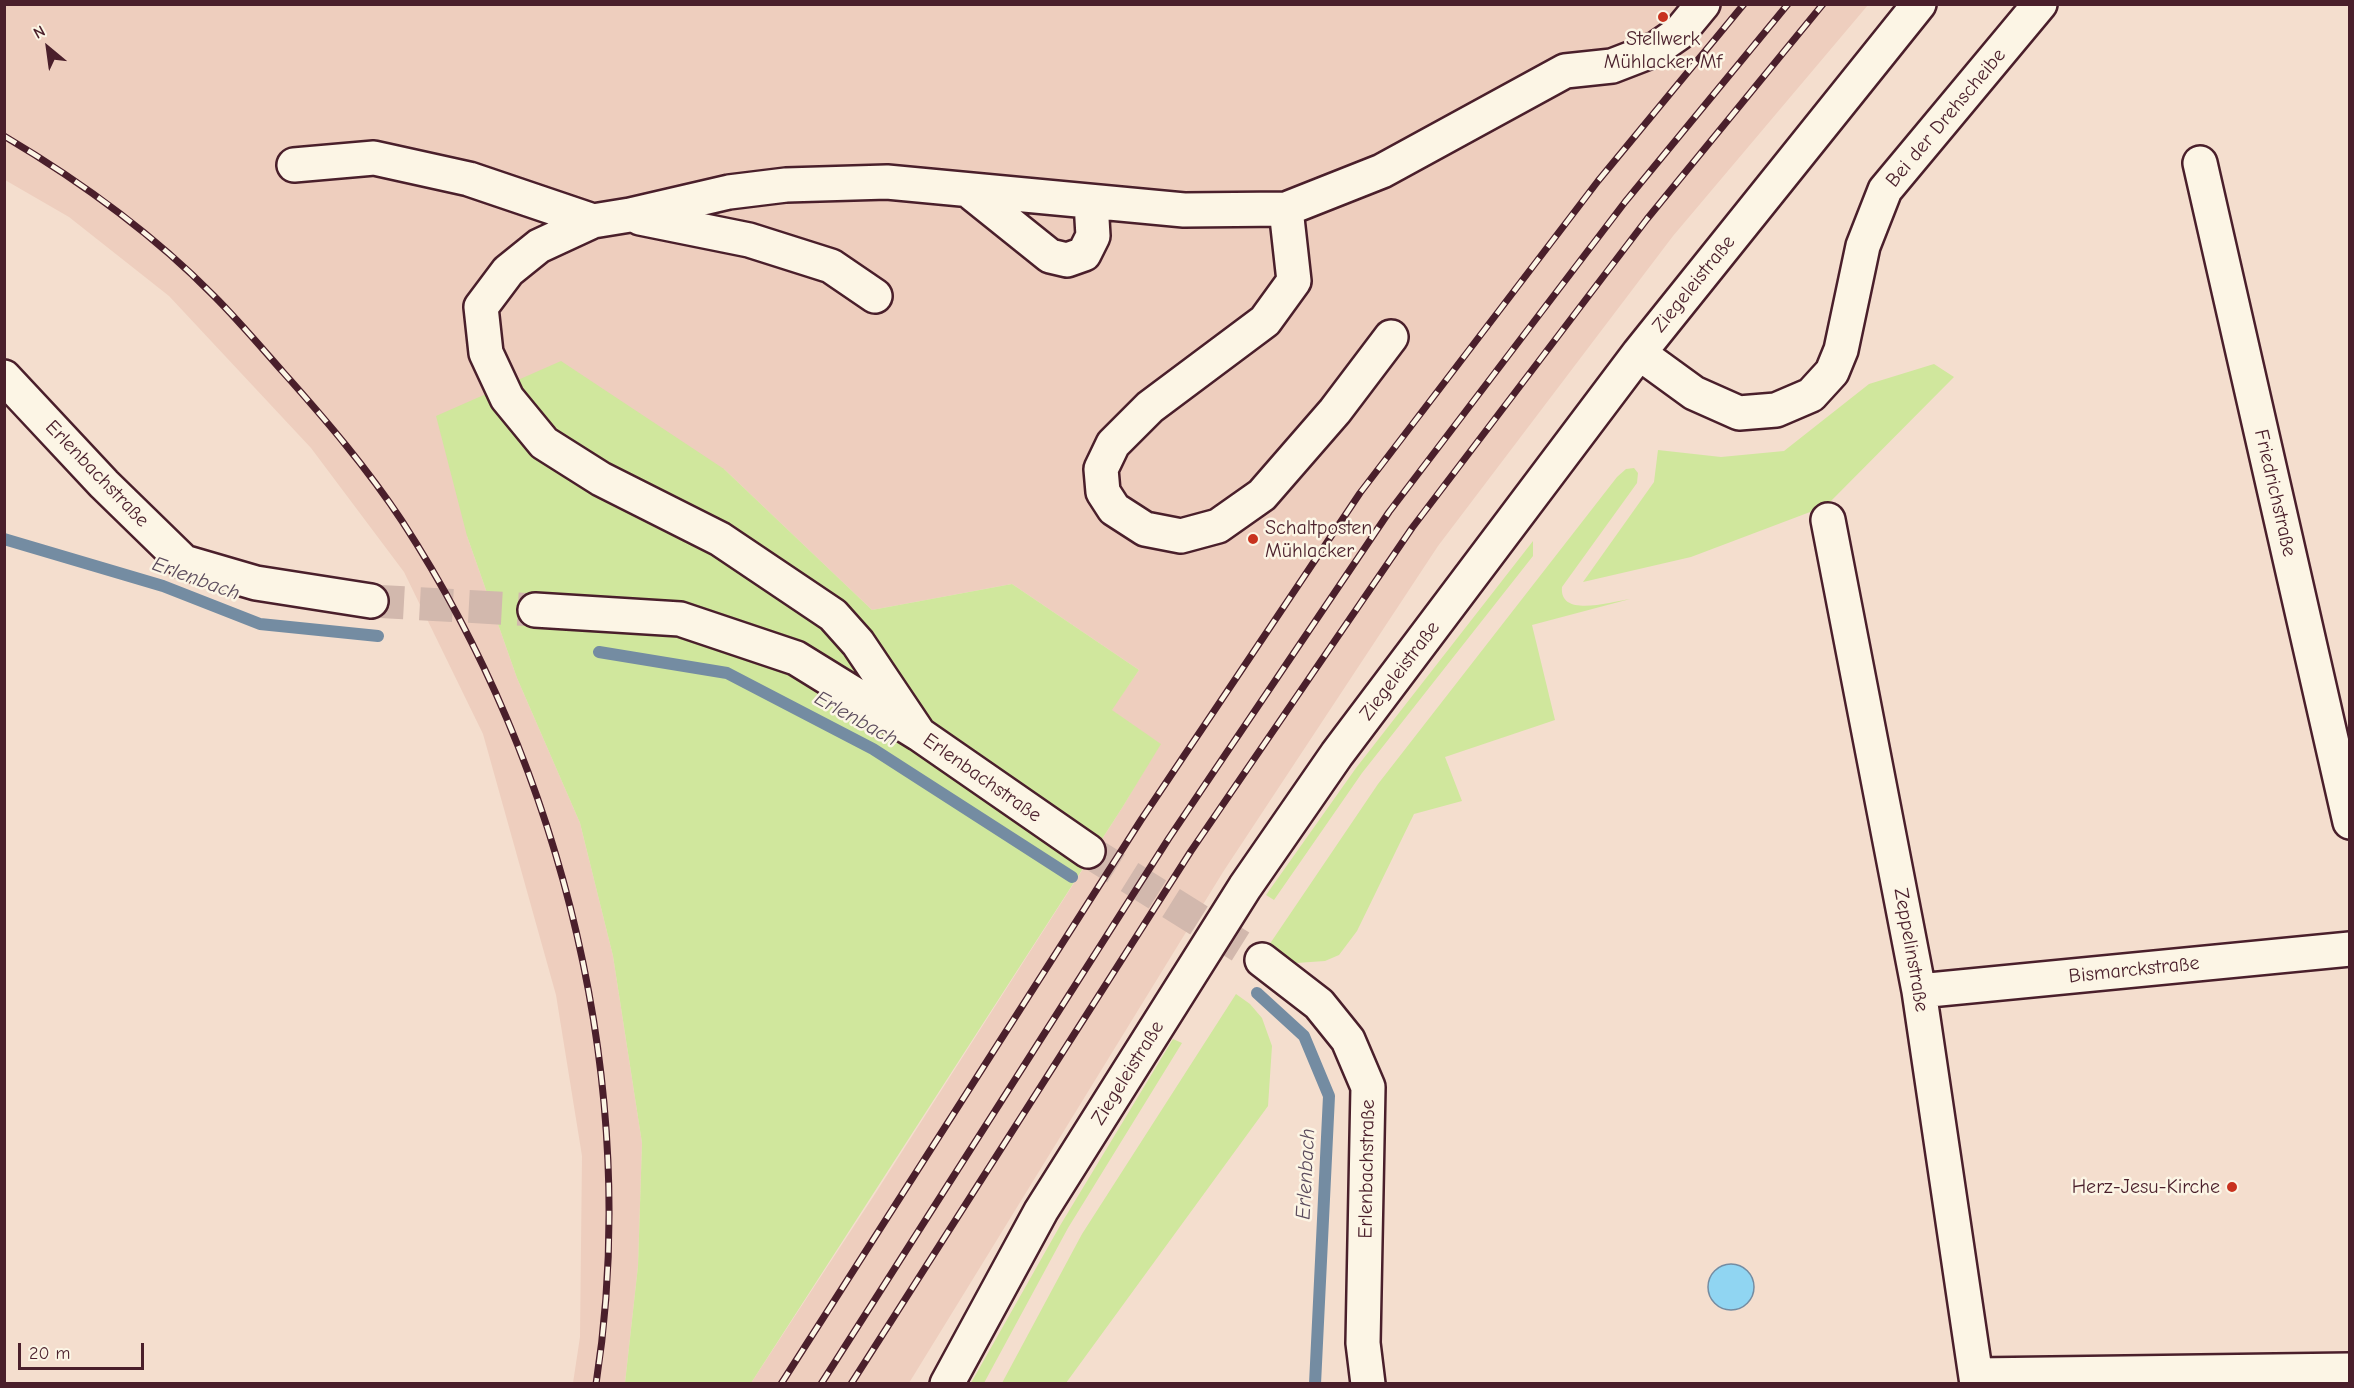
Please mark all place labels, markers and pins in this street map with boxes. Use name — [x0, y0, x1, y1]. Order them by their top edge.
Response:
marker: Stellwerk Mühlacker Mf — [1656, 10, 1670, 24]
place label: Stellwerk Mühlacker Mf — [1604, 27, 1722, 74]
place label: Schaltposten Mühlacker — [1265, 516, 1372, 563]
marker: Schaltposten Mühlacker — [1246, 532, 1260, 546]
place label: Herz-Jesu-Kirche — [2072, 1175, 2220, 1199]
marker: Herz-Jesu-Kirche — [2225, 1180, 2239, 1194]

